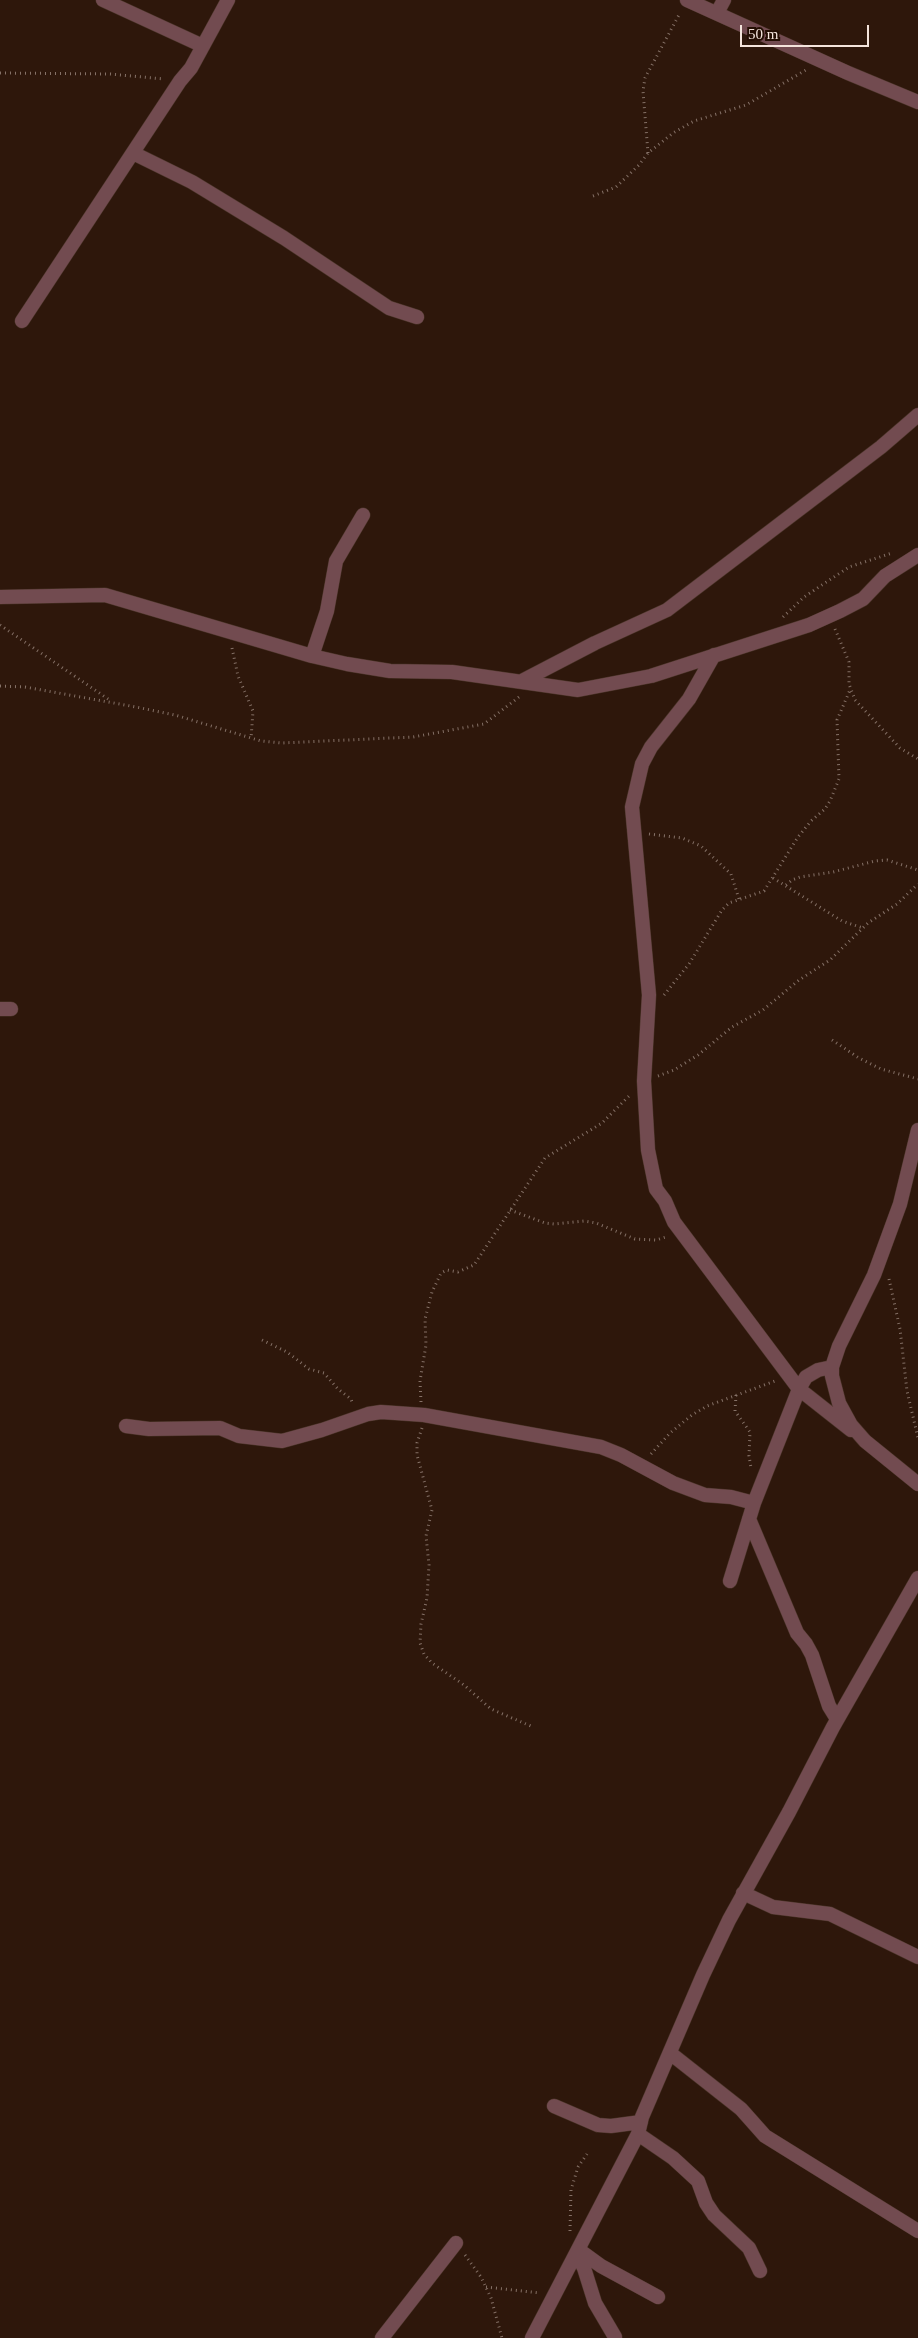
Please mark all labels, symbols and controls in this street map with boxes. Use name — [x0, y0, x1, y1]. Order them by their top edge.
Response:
scale bar — [743, 15, 872, 47]
text: 50 m — [748, 26, 778, 42]

